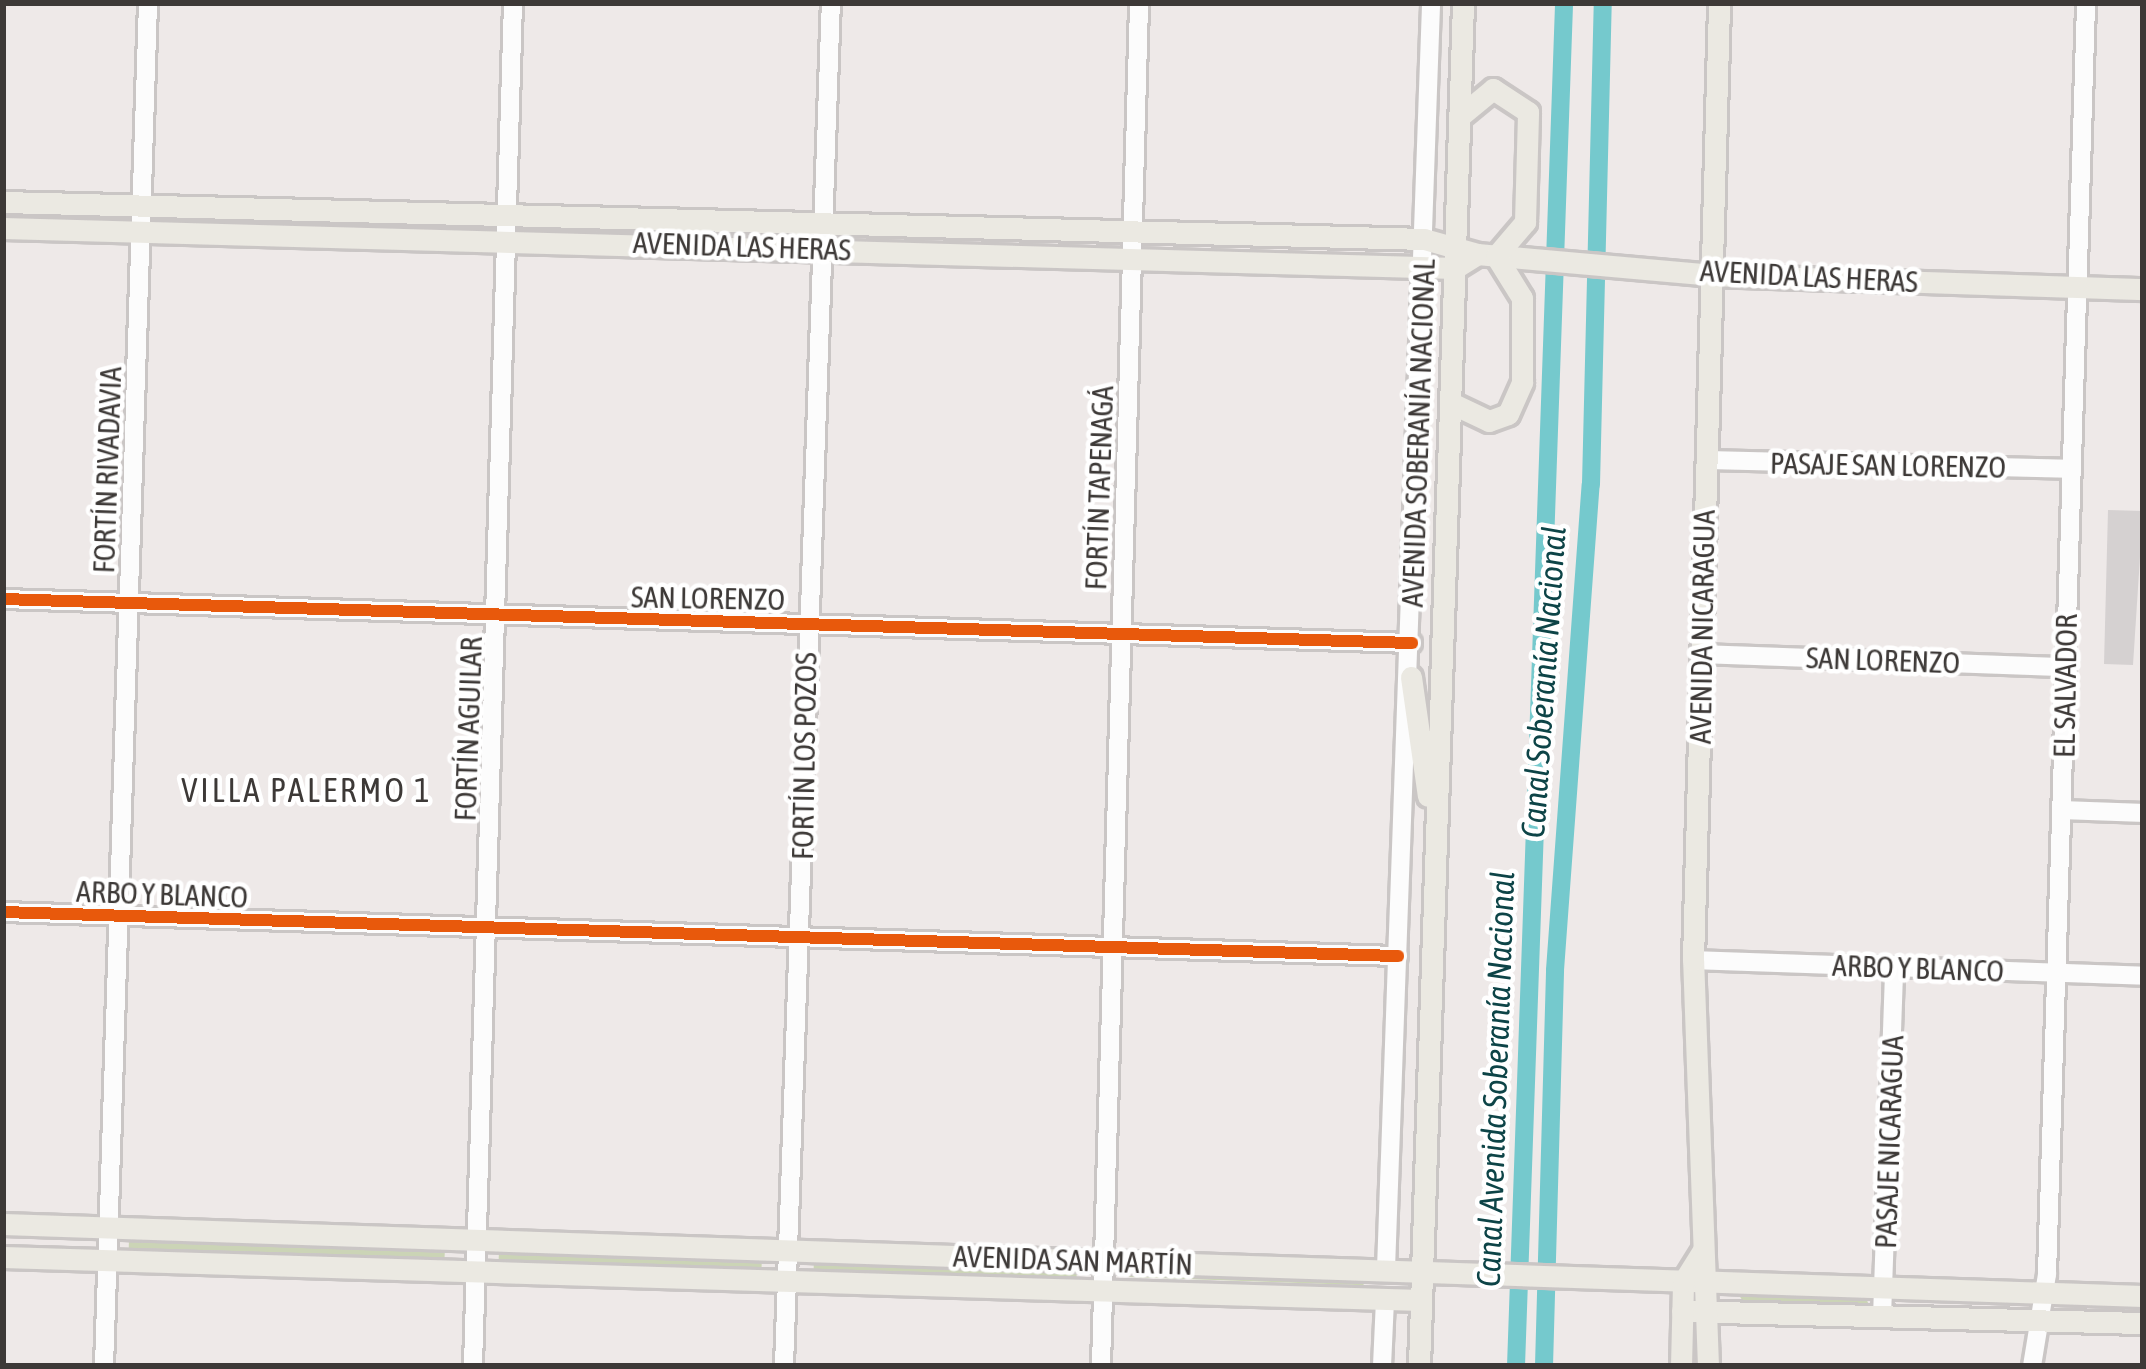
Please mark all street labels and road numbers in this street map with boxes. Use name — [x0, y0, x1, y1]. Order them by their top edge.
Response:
street label: AVENIDA LAS HERAS — [632, 224, 852, 268]
street label: AVENIDA LAS HERAS — [1699, 252, 1919, 300]
street label: AVENIDA SOBERANÍA NACIONAL — [1394, 258, 1442, 608]
street label: FORTÍN RIVADAVIA — [85, 366, 129, 574]
street label: FORTÍN TAPENAGÁ — [1077, 385, 1121, 591]
street label: PASAJE SAN LORENZO — [1770, 445, 2006, 485]
street label: AVENIDA NICARAGUA — [1682, 510, 1722, 744]
street label: SAN LORENZO — [631, 579, 785, 617]
street label: EL SALVADOR — [2046, 614, 2084, 758]
street label: FORTÍN AGUILAR — [447, 636, 489, 822]
street label: SAN LORENZO — [1805, 639, 1961, 681]
street label: FORTÍN LOS POZOS — [784, 652, 824, 860]
street label: ARBO Y BLANCO — [76, 873, 248, 915]
street label: ARBO Y BLANCO — [1832, 947, 2004, 989]
street label: PASAJE NICARAGUA — [1867, 1035, 1911, 1249]
street label: AVENIDA SAN MARTÍN — [952, 1238, 1194, 1282]

